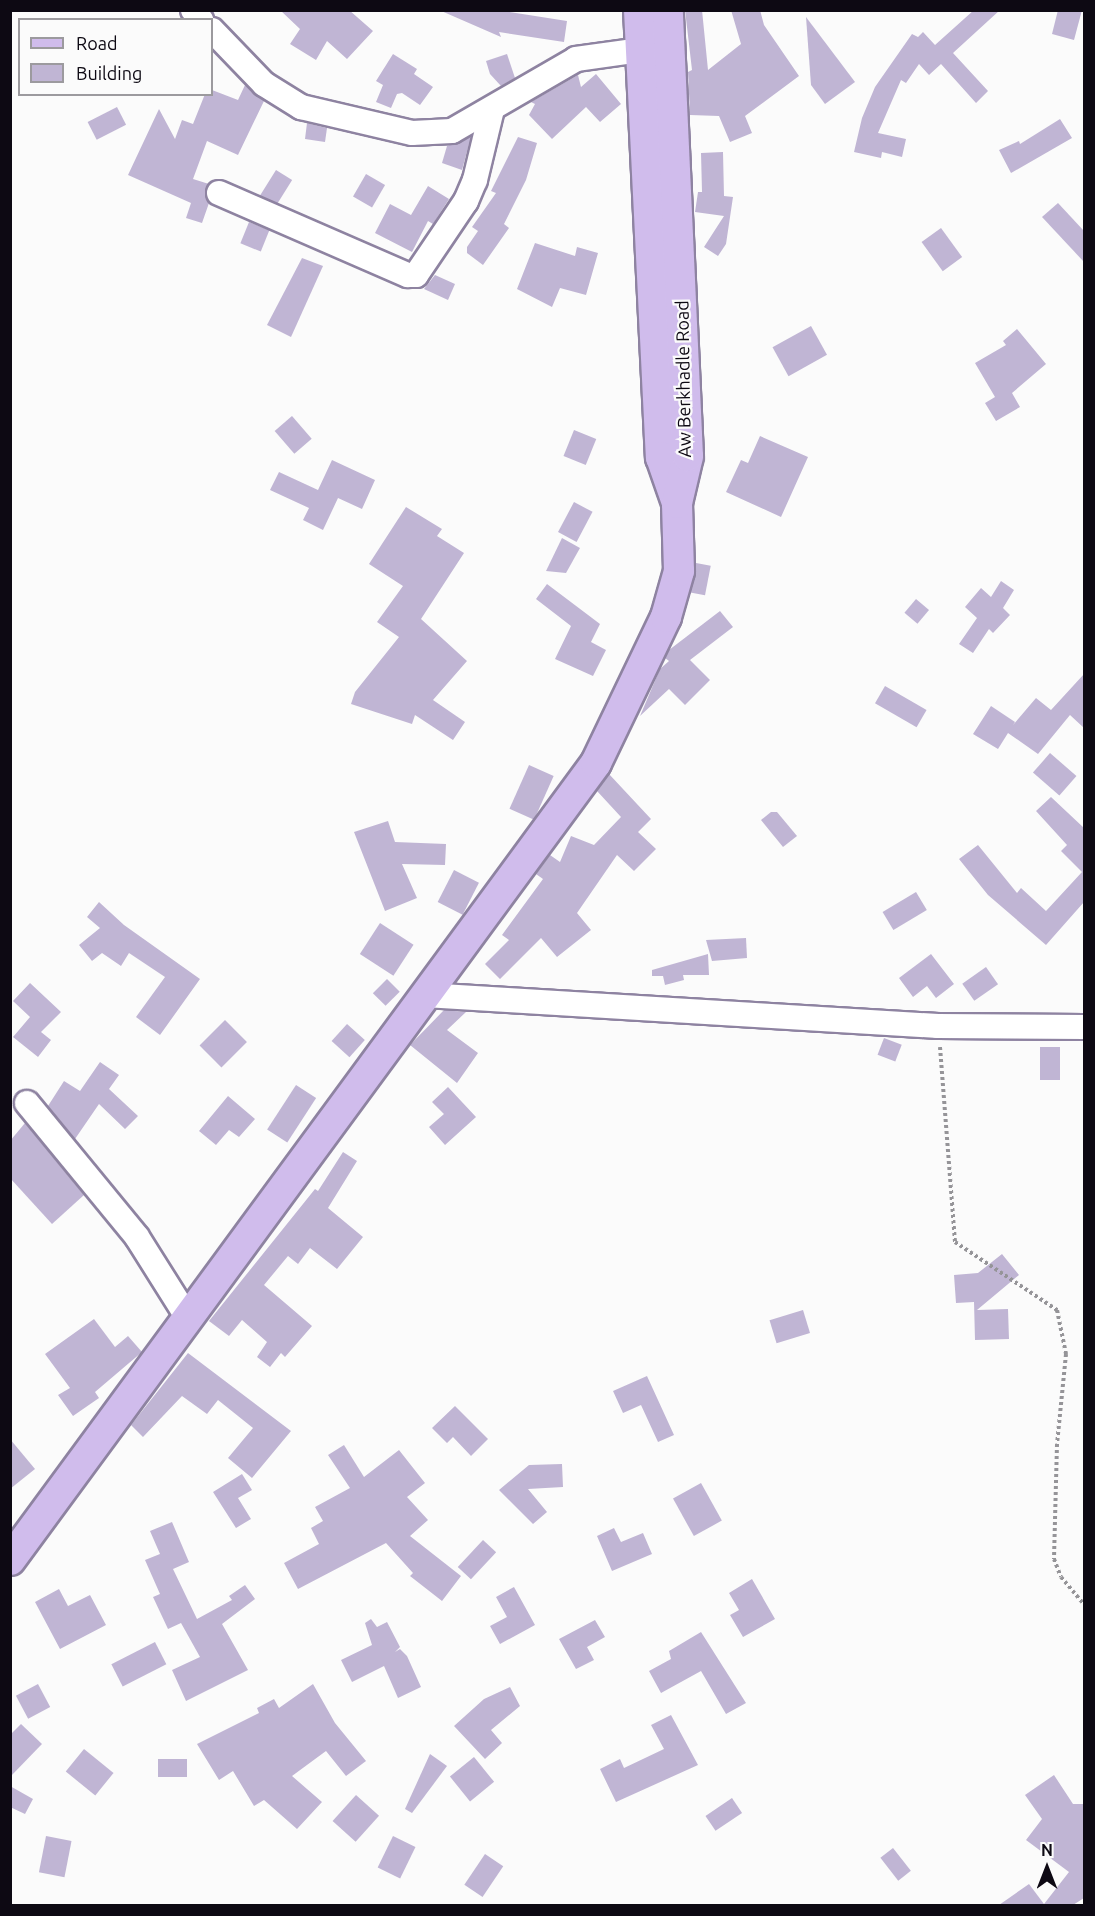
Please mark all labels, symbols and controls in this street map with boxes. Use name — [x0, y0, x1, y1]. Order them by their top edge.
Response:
legend — [18, 18, 213, 96]
text: Road — [76, 33, 118, 53]
text: Building — [76, 63, 142, 83]
street label: Aw Berkhadle Road — [671, 300, 695, 458]
north arrow — [1017, 1838, 1077, 1898]
text: N — [1041, 1841, 1053, 1859]

